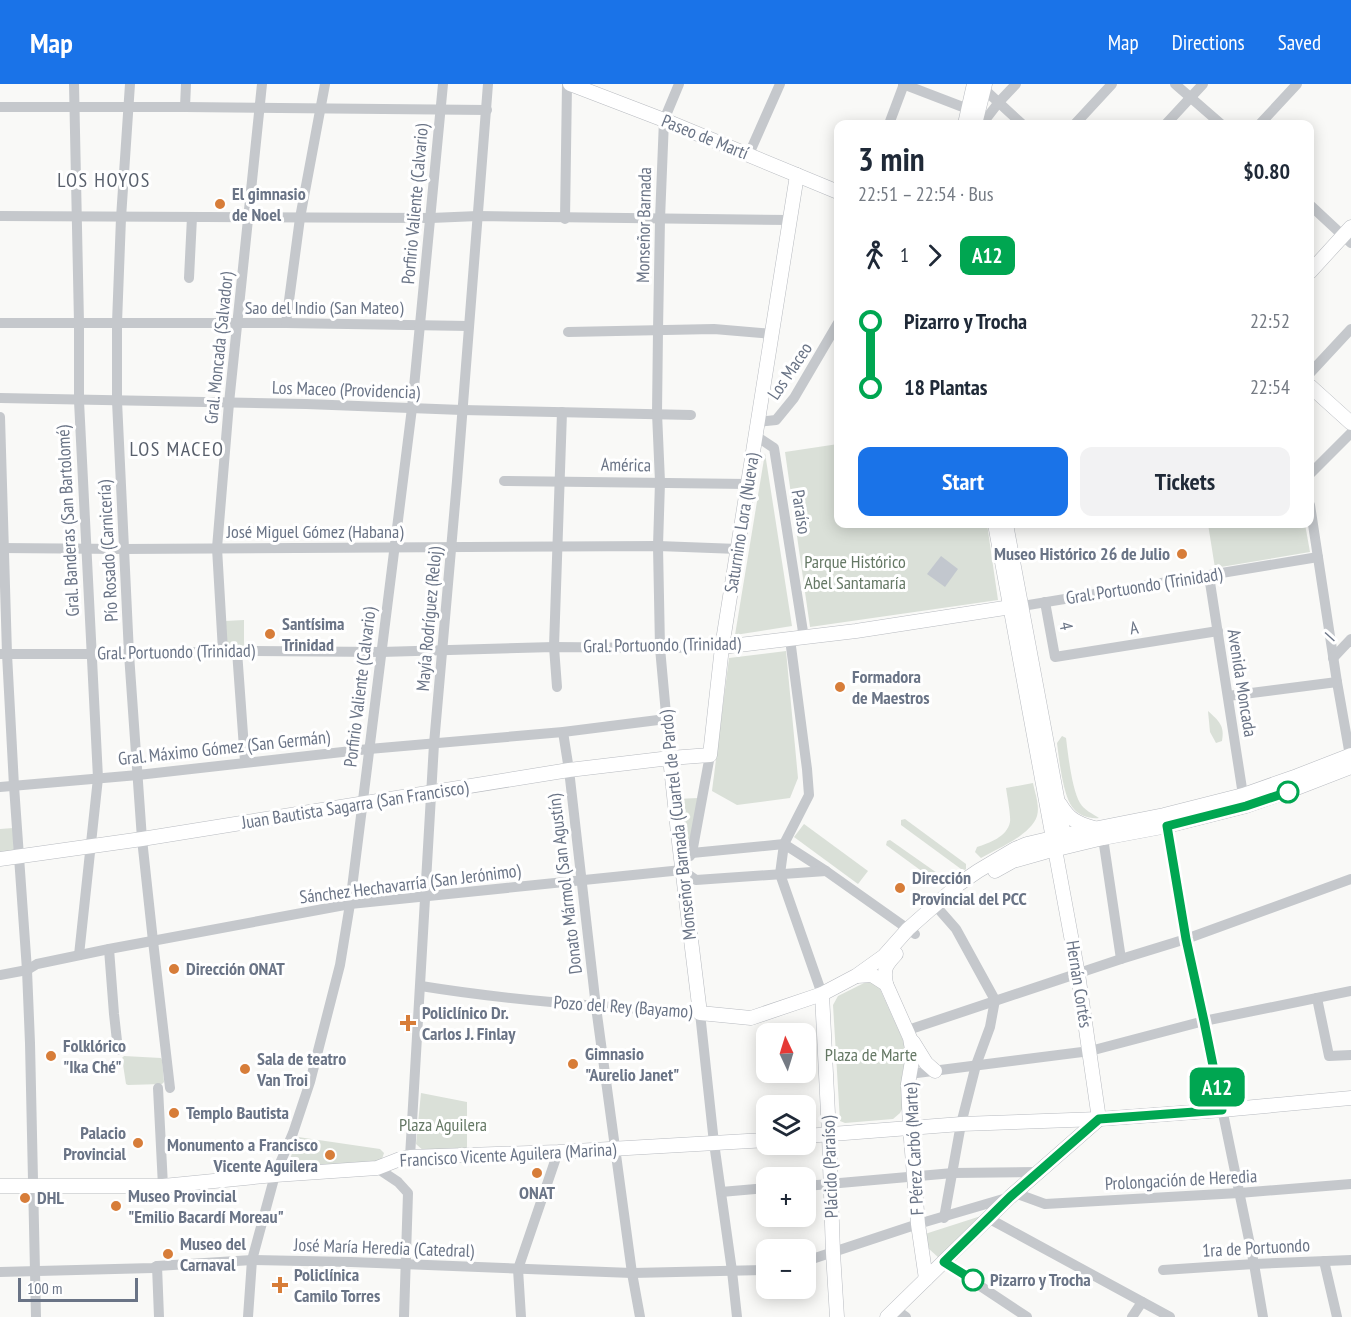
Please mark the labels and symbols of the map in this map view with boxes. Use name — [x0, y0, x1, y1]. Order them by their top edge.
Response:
street label: Paseo de Martí — [658, 109, 752, 164]
street label: Porfirio Valiente (Calvario) — [396, 122, 433, 285]
district label: LOS HOYOS — [57, 167, 151, 193]
street label: Monseñor Barnada — [631, 167, 656, 283]
place label: El gimnasio de Noel — [232, 182, 306, 226]
marker: El gimnasio de Noel — [213, 197, 227, 211]
street label: Gral. Moncada (Salvador) — [199, 270, 238, 425]
street label: Sao del Indio (San Mateo) — [245, 296, 404, 319]
street label: Los Maceo — [762, 338, 817, 404]
street label: Los Maceo (Providencia) — [272, 375, 421, 404]
street label: Gral. Banderas (San Bartolomé) — [51, 424, 84, 617]
district label: LOS MACEO — [130, 436, 224, 462]
street label: Saturnino Lora (Nueva) — [719, 450, 764, 595]
street label: América — [601, 453, 651, 476]
street label: Pío Rosado (Carnicería) — [92, 479, 123, 622]
street label: Paraíso — [787, 488, 816, 536]
street label: José Miguel Gómez (Habana) — [226, 520, 404, 543]
place label: Museo Histórico 26 de Julio — [994, 542, 1170, 565]
street label: Mayía Rodríguez (Reloj) — [411, 545, 446, 692]
marker: Museo Histórico 26 de Julio — [1175, 547, 1189, 561]
park label: Parque Histórico Abel Santamaría — [804, 550, 906, 594]
street label: Gral. Portuondo (Trinidad) — [1064, 562, 1224, 609]
street label: Porfirio Valiente (Calvario) — [338, 605, 381, 768]
place label: Santísima Trinidad — [282, 612, 344, 656]
street label: A — [1128, 615, 1140, 640]
street label: 4 — [1054, 620, 1079, 632]
marker: Santísima Trinidad — [263, 627, 277, 641]
street label: Avenida Moncada — [1223, 627, 1262, 738]
street label: I — [1320, 627, 1340, 646]
street label: Gral. Portuondo (Trinidad) — [583, 632, 742, 657]
street label: Gral. Portuondo (Trinidad) — [97, 639, 256, 664]
place label: Formadora de Maestros — [852, 665, 930, 709]
marker: Formadora de Maestros — [833, 680, 847, 694]
street label: Monseñor Barnada (Cuartel de Pardo) — [654, 708, 701, 941]
street label: Gral. Máximo Gómez (San Germán) — [117, 725, 332, 770]
street label: Juan Bautista Sagarra (San Francisco) — [239, 775, 471, 834]
unlabelled marker — [1277, 781, 1299, 803]
street label: Donato Mármol (San Agustín) — [542, 792, 587, 975]
street label: Sánchez Hechavarría (San Jerónimo) — [298, 858, 523, 908]
place label: Dirección Provincial del PCC — [912, 866, 1027, 910]
marker: Dirección Provincial del PCC — [893, 881, 907, 895]
street label: Hernán Cortés — [1061, 939, 1098, 1029]
place label: Dirección ONAT — [186, 957, 285, 980]
marker: Dirección ONAT — [167, 962, 181, 976]
street label: Pozo del Rey (Bayamo) — [553, 990, 694, 1023]
place label: Policlínico Dr. Carlos J. Finlay — [422, 1001, 516, 1045]
marker: Policlínico Dr. Carlos J. Finlay — [399, 1014, 417, 1032]
north arrow — [756, 1023, 816, 1083]
place label: Folklórico "Ika Ché" — [63, 1034, 126, 1078]
place label: Gimnasio "Aurelio Janet" — [585, 1042, 679, 1086]
park label: Plaza de Marte — [825, 1043, 917, 1066]
place label: Sala de teatro Van Troi — [256, 1047, 346, 1091]
marker: Folklórico "Ika Ché" — [44, 1049, 58, 1063]
marker: Gimnasio "Aurelio Janet" — [566, 1057, 580, 1071]
marker: Sala de teatro Van Troi — [238, 1062, 252, 1076]
line badge: A12 — [1182, 1068, 1252, 1106]
street label: F Pérez Carbó (Marte) — [899, 1081, 928, 1216]
place label: Templo Bautista — [186, 1101, 289, 1124]
marker: Templo Bautista — [167, 1106, 181, 1120]
park label: Plaza Aguilera — [399, 1113, 487, 1136]
street label: Plácido (Paraíso) — [816, 1115, 843, 1219]
place label: Palacio Provincial — [63, 1121, 127, 1165]
place label: Monumento a Francisco Vicente Aguilera — [167, 1133, 318, 1177]
marker: Palacio Provincial — [131, 1136, 145, 1150]
street label: Francisco Vicente Aguilera (Marina) — [399, 1137, 618, 1172]
marker: Monumento a Francisco Vicente Aguilera — [323, 1148, 337, 1162]
street label: Prolongación de Heredia — [1104, 1164, 1258, 1195]
marker: ONAT — [530, 1166, 544, 1180]
place label: ONAT — [519, 1181, 555, 1204]
place label: Museo Provincial "Emilio Bacardí Moreau" — [128, 1184, 284, 1228]
place label: DHL — [37, 1186, 64, 1209]
marker: DHL — [18, 1191, 32, 1205]
marker: Museo Provincial "Emilio Bacardí Moreau" — [109, 1199, 123, 1213]
place label: Museo del Carnaval — [180, 1232, 246, 1276]
street label: José María Heredia (Catedral) — [293, 1233, 475, 1262]
street label: 1ra de Portuondo — [1202, 1233, 1311, 1262]
marker: Museo del Carnaval — [161, 1247, 175, 1261]
place label: Policlínica Camilo Torres — [294, 1263, 380, 1307]
place label: Pizarro y Trocha — [990, 1268, 1091, 1291]
marker: Pizarro y Trocha — [962, 1269, 984, 1291]
scale bar — [18, 1275, 138, 1302]
marker: Policlínica Camilo Torres — [271, 1276, 289, 1294]

